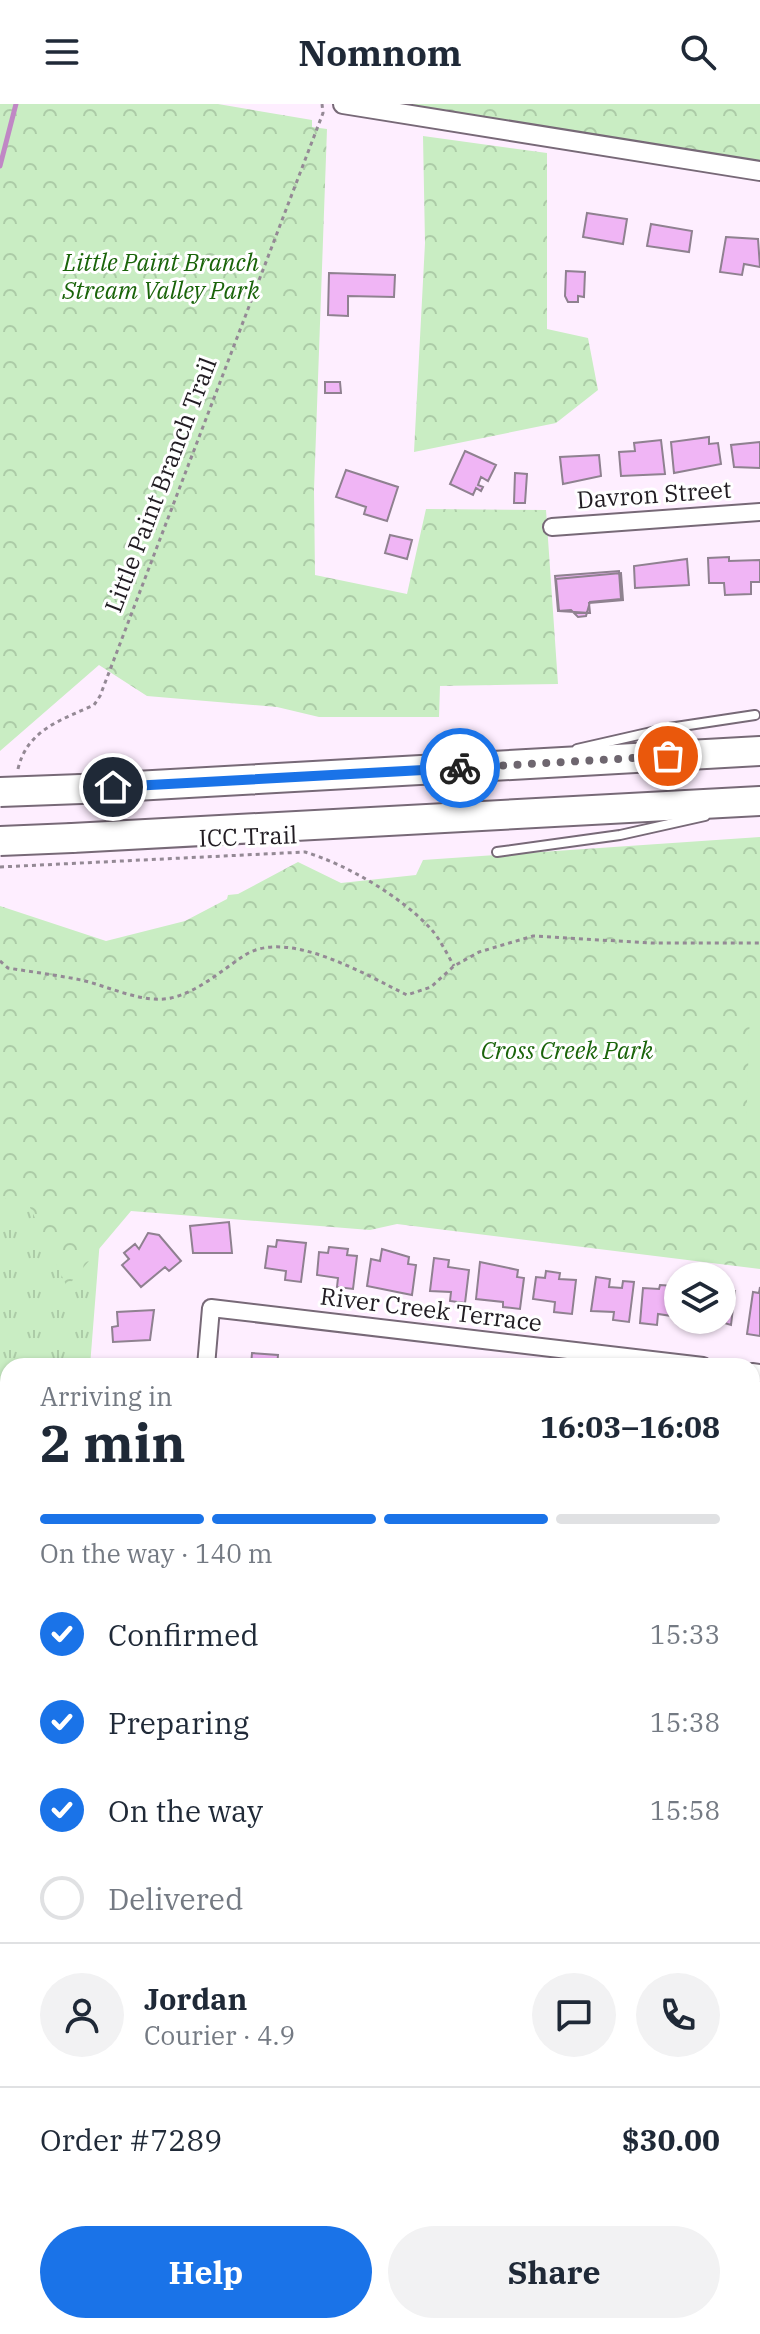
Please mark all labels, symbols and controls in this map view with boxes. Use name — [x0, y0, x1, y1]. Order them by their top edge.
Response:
text: Nomnom — [298, 29, 462, 76]
icon: menu — [40, 30, 84, 74]
icon: search — [676, 30, 720, 74]
park label: Little Paint Branch Stream Valley Park — [61, 246, 260, 306]
street label: Little Paint Branch Trail — [97, 353, 224, 617]
street label: Davron Street — [575, 473, 732, 515]
pin — [634, 722, 702, 790]
courier — [420, 728, 500, 808]
icon: bag — [646, 734, 690, 778]
icon: bike — [438, 746, 482, 790]
pin — [79, 753, 147, 821]
icon: home — [91, 765, 135, 809]
street label: ICC Trail — [198, 818, 298, 854]
park label: Cross Creek Park — [481, 1034, 653, 1066]
map controls — [664, 1262, 736, 1334]
button: layers — [664, 1262, 736, 1334]
street label: River Creek Terrace — [318, 1280, 544, 1338]
text: Arriving in — [40, 1379, 173, 1413]
text: 16:03–16:08 — [540, 1407, 720, 1446]
text: 2 min — [40, 1409, 186, 1476]
text: On the way · 140 m — [40, 1536, 273, 1570]
icon: check — [40, 1612, 84, 1656]
text: Confirmed — [108, 1615, 259, 1654]
text: 15:33 — [650, 1617, 720, 1651]
icon: check — [40, 1700, 84, 1744]
text: Preparing — [108, 1703, 249, 1742]
text: 15:38 — [650, 1705, 720, 1739]
icon: check — [40, 1788, 84, 1832]
text: On the way — [108, 1791, 263, 1830]
text: 15:58 — [650, 1793, 720, 1827]
text: Delivered — [108, 1879, 243, 1918]
button: person — [40, 1973, 124, 2057]
button: chat — [532, 1973, 616, 2057]
button: phone — [636, 1973, 720, 2057]
text: Jordan — [144, 1979, 247, 2018]
text: Courier · 4.9 — [144, 2018, 295, 2052]
text: Order #7289 — [40, 2120, 222, 2159]
text: $30.00 — [622, 2120, 720, 2159]
button: Help — [40, 2226, 372, 2318]
button: Share — [388, 2226, 720, 2318]

